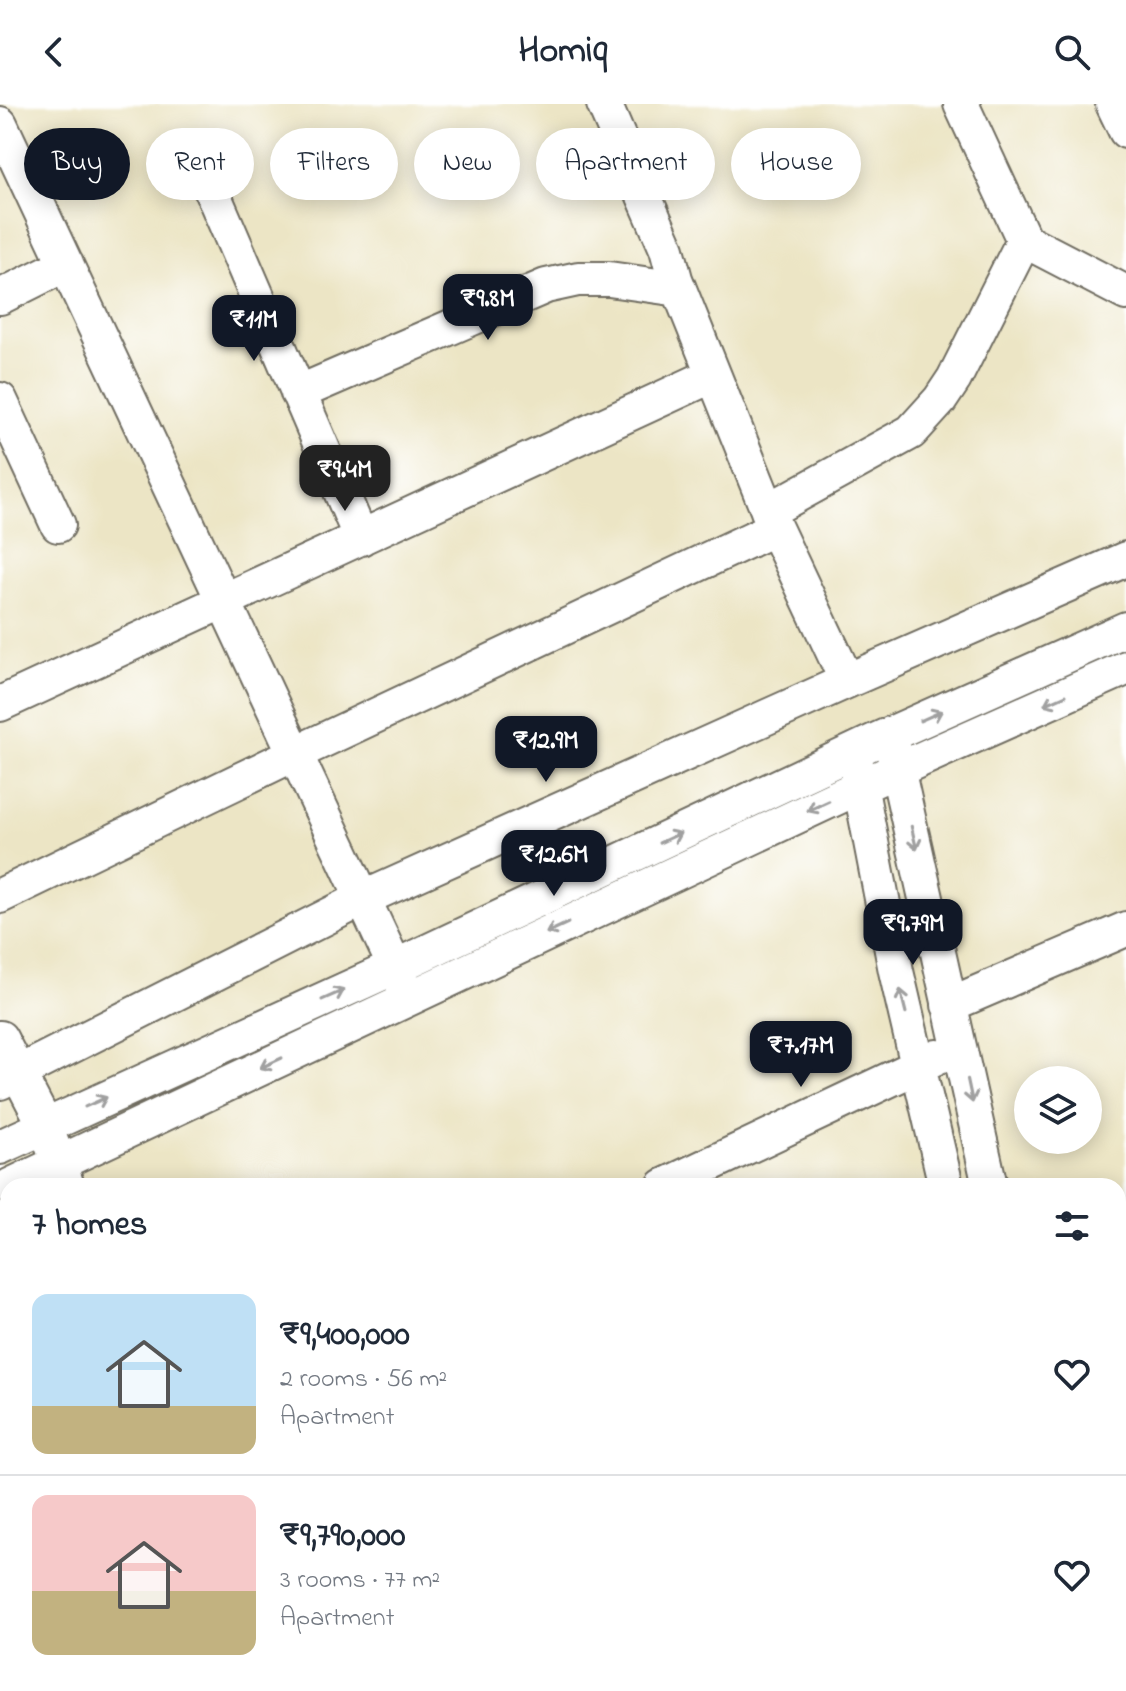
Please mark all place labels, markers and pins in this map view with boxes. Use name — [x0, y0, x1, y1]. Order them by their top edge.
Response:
pin: ₹9.8M — [432, 274, 544, 342]
pin: ₹11M — [207, 295, 301, 363]
pin: ₹9.4M — [289, 445, 401, 513]
pin: ₹12.9M — [481, 716, 611, 784]
pin: ₹12.6M — [489, 830, 619, 898]
pin: ₹9.79M — [848, 899, 978, 967]
pin: ₹7.17M — [736, 1021, 866, 1089]

